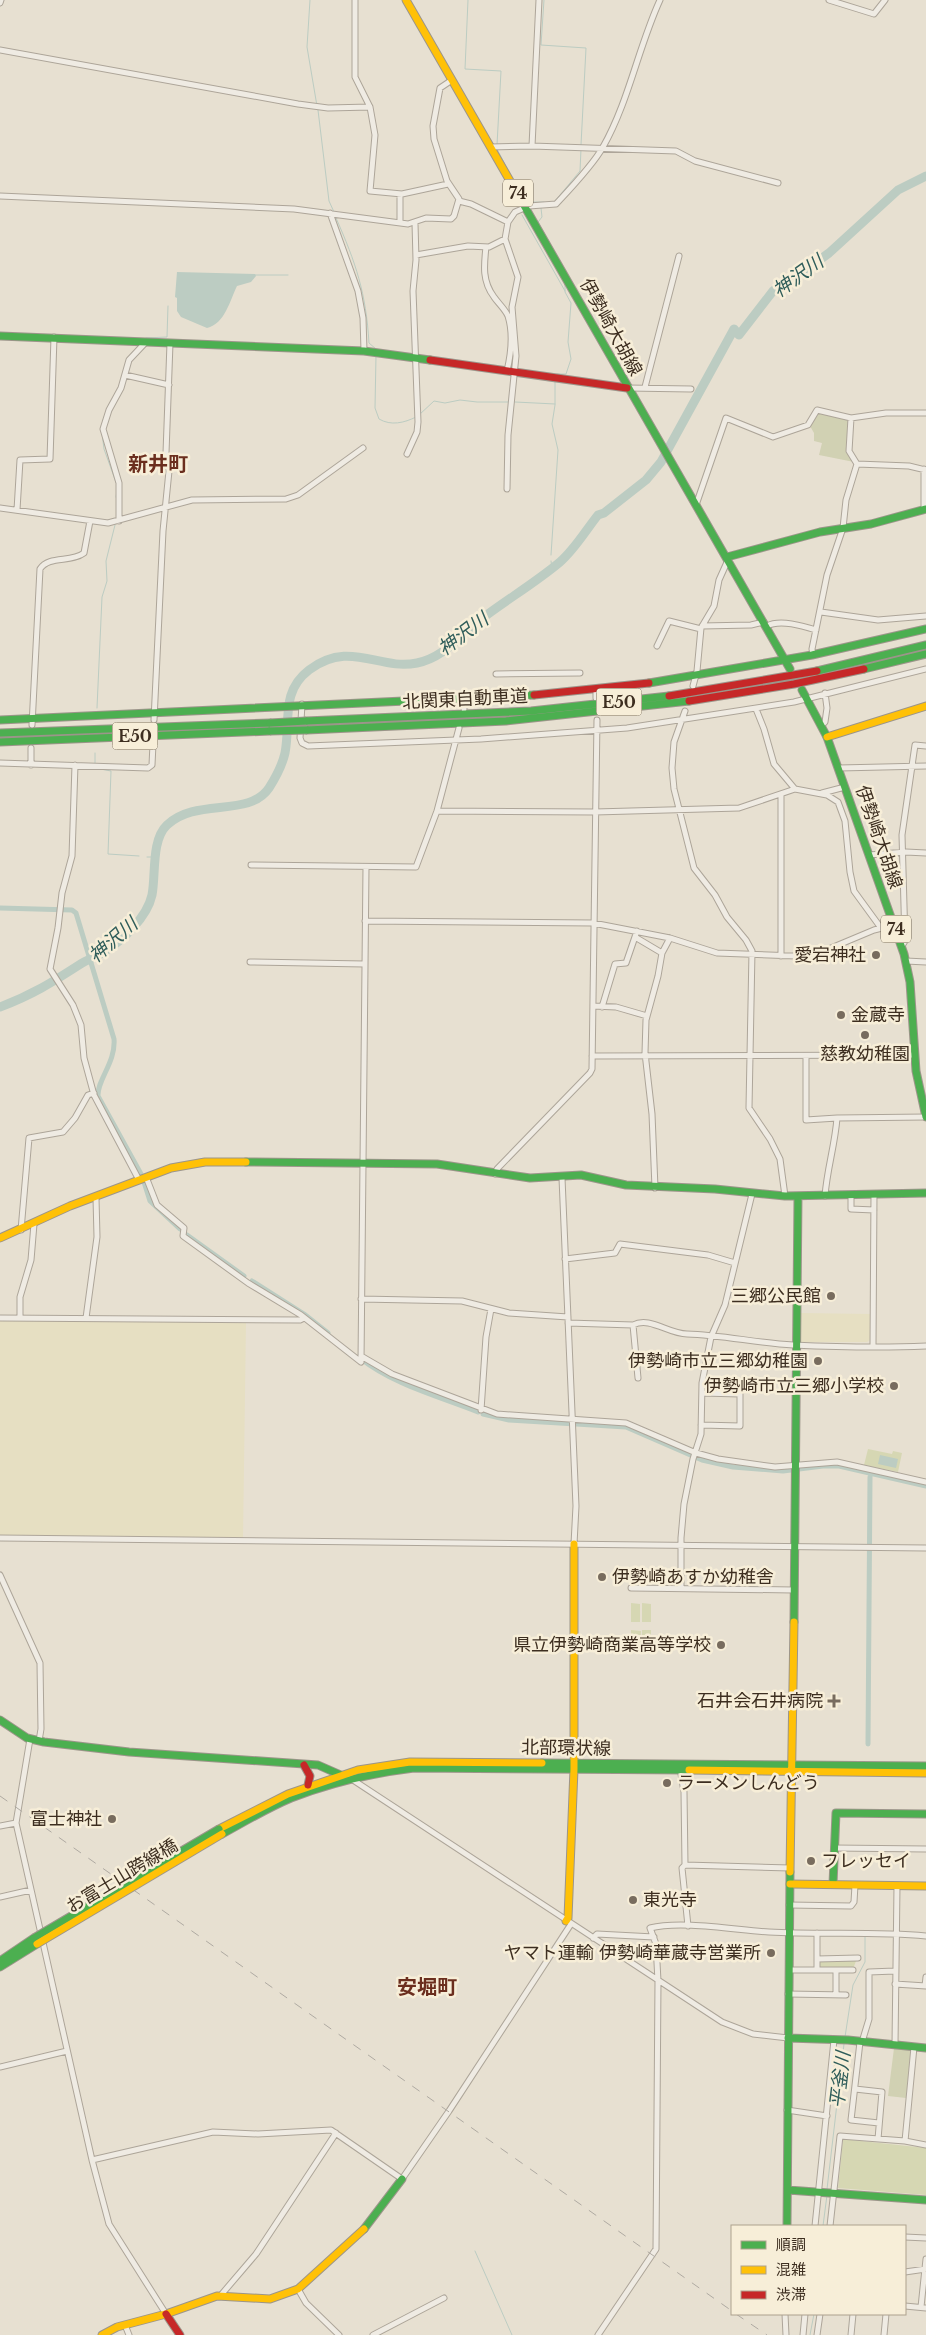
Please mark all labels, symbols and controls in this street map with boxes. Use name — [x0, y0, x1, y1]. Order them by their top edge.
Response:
road number: 74 — [503, 180, 533, 207]
water label: 神沢川 — [768, 249, 829, 302]
street label: 伊勢崎大胡線 — [575, 274, 647, 380]
district label: 新井町 — [128, 452, 188, 476]
water label: 神沢川 — [433, 606, 494, 660]
street label: 北関東自動車道 — [402, 685, 528, 713]
road number: E50 — [596, 689, 642, 716]
road number: E50 — [112, 722, 158, 749]
street label: 伊勢崎大胡線 — [851, 782, 907, 892]
water label: 神沢川 — [84, 911, 144, 967]
road number: 74 — [881, 916, 911, 942]
place label: 愛宕神社 — [794, 944, 866, 966]
marker: 愛宕神社 — [870, 949, 882, 961]
place label: 金蔵寺 — [851, 1004, 905, 1026]
marker: 金蔵寺 — [835, 1009, 847, 1021]
marker: 慈教幼稚園 — [859, 1029, 871, 1041]
place label: 慈教幼稚園 — [820, 1043, 910, 1065]
place label: 三郷公民館 — [731, 1285, 821, 1307]
marker: 三郷公民館 — [825, 1290, 837, 1302]
place label: 伊勢崎市立三郷幼稚園 — [628, 1350, 808, 1372]
marker: 伊勢崎市立三郷幼稚園 — [812, 1355, 824, 1367]
place label: 伊勢崎市立三郷小学校 — [704, 1375, 884, 1397]
marker: 伊勢崎市立三郷小学校 — [888, 1380, 900, 1392]
place label: 伊勢崎あすか幼稚舎 — [612, 1566, 774, 1588]
marker: 伊勢崎あすか幼稚舎 — [596, 1571, 608, 1583]
place label: 県立伊勢崎商業高等学校 — [513, 1634, 711, 1656]
marker: 県立伊勢崎商業高等学校 — [715, 1639, 727, 1651]
place label: 石井会石井病院 — [697, 1690, 823, 1712]
marker: 石井会石井病院 — [827, 1694, 841, 1708]
street label: 北部環状線 — [521, 1736, 611, 1760]
place label: ラーメンしんどう — [677, 1772, 820, 1794]
marker: ラーメンしんどう — [661, 1777, 673, 1789]
place label: 富士神社 — [30, 1808, 102, 1830]
marker: 富士神社 — [106, 1813, 118, 1825]
street label: お富士山跨線橋 — [62, 1834, 182, 1918]
place label: フレッセイ — [821, 1850, 911, 1872]
marker: フレッセイ — [805, 1855, 817, 1867]
place label: 東光寺 — [643, 1889, 697, 1911]
marker: 東光寺 — [627, 1894, 639, 1906]
place label: ヤマト運輸 伊勢崎華蔵寺営業所 — [504, 1942, 761, 1964]
marker: ヤマト運輸 伊勢崎華蔵寺営業所 — [765, 1947, 777, 1959]
district label: 安堀町 — [397, 1975, 457, 1999]
water label: 平釜川 — [825, 2048, 855, 2110]
legend — [731, 2225, 906, 2315]
text: 順調 — [776, 2235, 806, 2254]
text: 混雑 — [776, 2260, 806, 2279]
text: 渋滞 — [776, 2285, 806, 2304]

